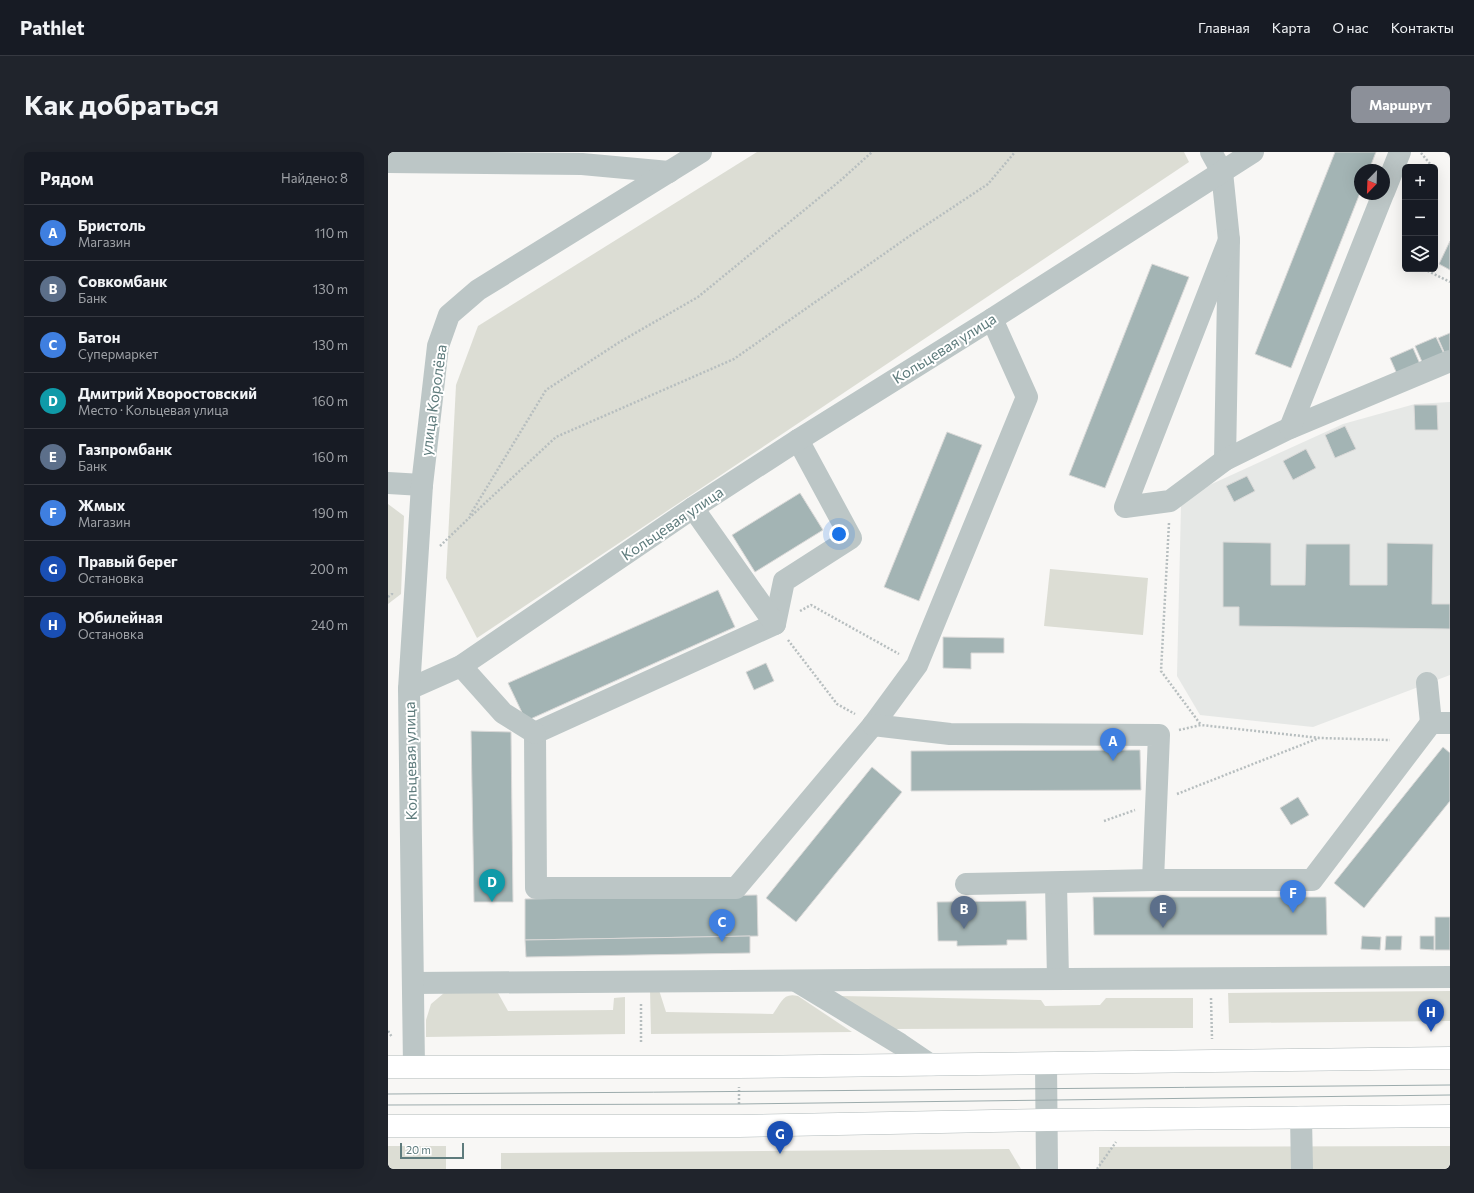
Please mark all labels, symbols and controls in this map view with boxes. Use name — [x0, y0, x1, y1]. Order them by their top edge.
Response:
text: Pathlet — [20, 16, 85, 39]
text: Главная — [1198, 19, 1250, 36]
text: Карта — [1272, 19, 1310, 36]
text: О нас — [1332, 19, 1369, 36]
text: Контакты — [1391, 19, 1454, 36]
button: Маршрут — [1351, 86, 1450, 123]
text: Как добраться — [24, 87, 219, 121]
north arrow — [1354, 164, 1390, 200]
map controls — [1402, 164, 1438, 272]
button: + — [1402, 164, 1438, 200]
text: Рядом — [40, 168, 94, 189]
text: Найдено: 8 — [281, 170, 348, 186]
button: − — [1402, 200, 1438, 236]
text: Бристоль — [78, 216, 146, 234]
text: A — [48, 225, 58, 241]
text: 110 m — [315, 225, 348, 241]
text: Магазин — [78, 234, 131, 250]
button: layers — [1402, 236, 1438, 272]
text: Совкомбанк — [78, 272, 168, 290]
text: B — [49, 281, 57, 297]
text: 130 m — [313, 281, 348, 297]
text: Банк — [78, 290, 107, 306]
street label: Кольцевая улица — [889, 309, 999, 387]
text: Батон — [78, 328, 120, 346]
text: C — [49, 337, 57, 353]
text: 130 m — [313, 337, 348, 353]
street label: улица Королёва — [416, 343, 450, 457]
text: Супермаркет — [78, 346, 158, 362]
text: Дмитрий Хворостовский — [78, 384, 257, 402]
text: D — [48, 393, 58, 409]
text: 160 m — [312, 393, 348, 409]
text: Место · Кольцевая улица — [78, 402, 229, 418]
text: Газпромбанк — [78, 440, 172, 458]
text: E — [49, 449, 57, 465]
text: 160 m — [312, 449, 348, 465]
text: Банк — [78, 458, 107, 474]
street label: Кольцевая улица — [618, 482, 726, 564]
text: Жмых — [78, 496, 125, 514]
text: F — [49, 505, 57, 521]
text: 190 m — [312, 505, 348, 521]
text: Магазин — [78, 514, 131, 530]
your location — [829, 524, 849, 544]
text: Правый берег — [78, 552, 178, 570]
text: G — [48, 561, 58, 577]
text: 200 m — [310, 561, 348, 577]
text: Остановка — [78, 570, 144, 586]
text: Юбилейная — [78, 608, 163, 626]
text: H — [48, 617, 58, 633]
text: 240 m — [311, 617, 348, 633]
text: Остановка — [78, 626, 144, 642]
street label: Кольцевая улица — [400, 701, 420, 821]
pin: A — [1100, 728, 1126, 761]
pin: D — [479, 869, 505, 902]
pin: F — [1280, 880, 1306, 913]
pin: E — [1150, 895, 1176, 928]
pin: B — [951, 896, 977, 929]
pin: C — [709, 909, 735, 942]
pin: H — [1418, 999, 1444, 1032]
pin: G — [767, 1121, 793, 1154]
scale bar — [400, 1141, 464, 1160]
text: 20 m — [406, 1143, 431, 1156]

